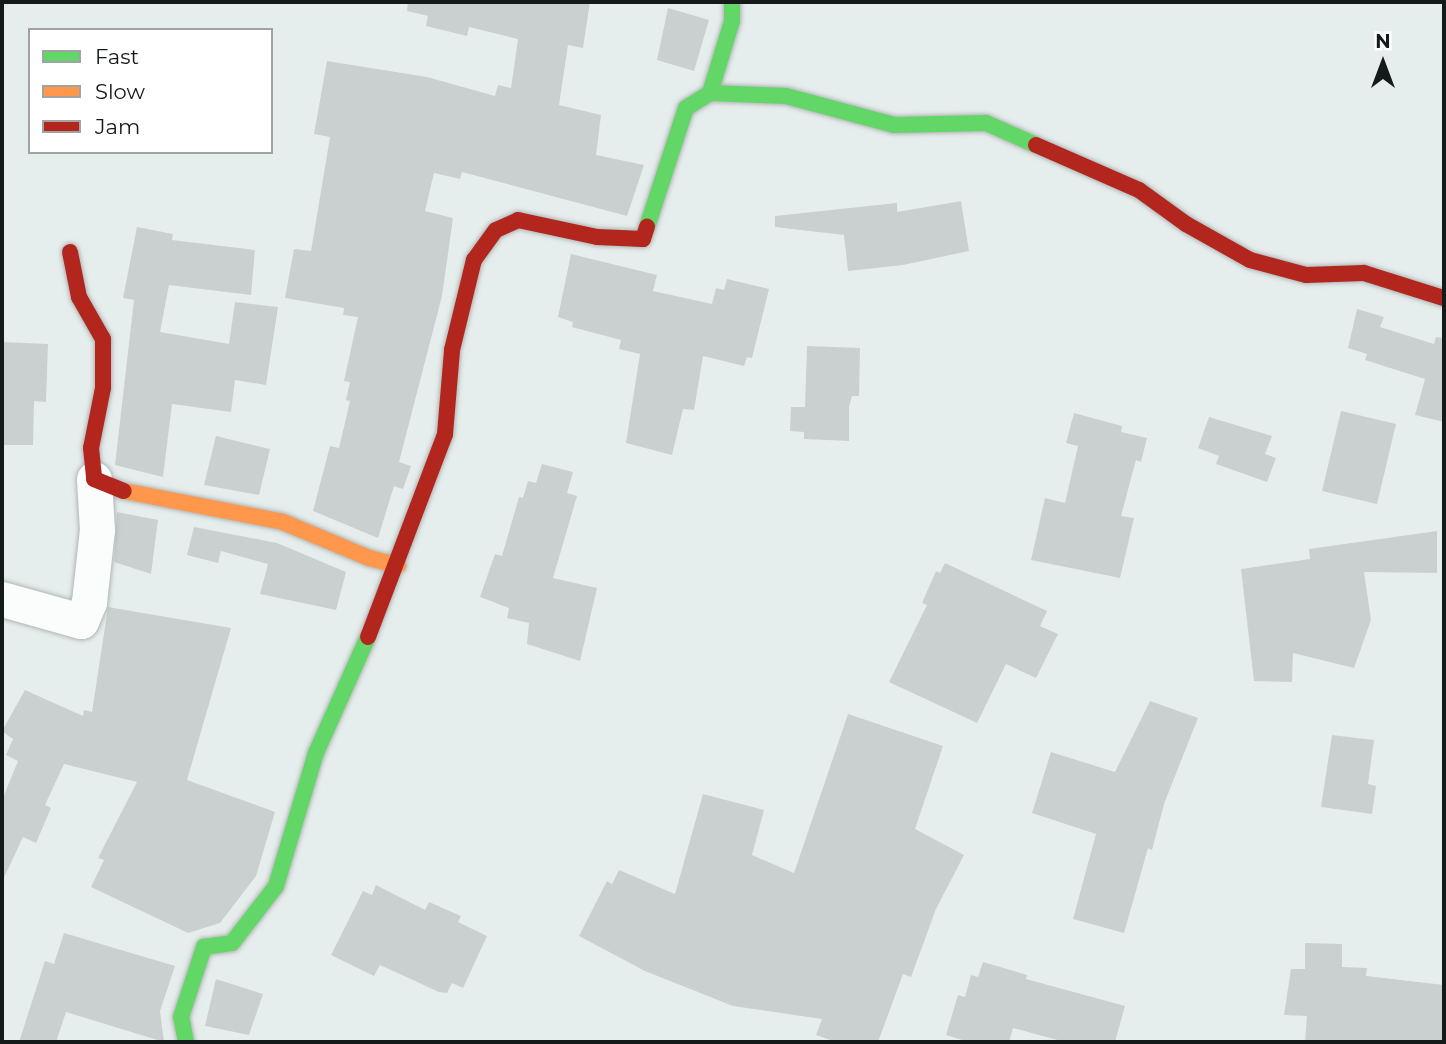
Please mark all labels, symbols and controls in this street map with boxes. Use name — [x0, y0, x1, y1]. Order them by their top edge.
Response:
legend — [28, 28, 273, 154]
north arrow — [1348, 28, 1418, 98]
text: N — [1375, 30, 1391, 53]
text: Fast — [95, 44, 139, 69]
text: Slow — [95, 79, 145, 104]
text: Jam — [95, 114, 140, 139]

